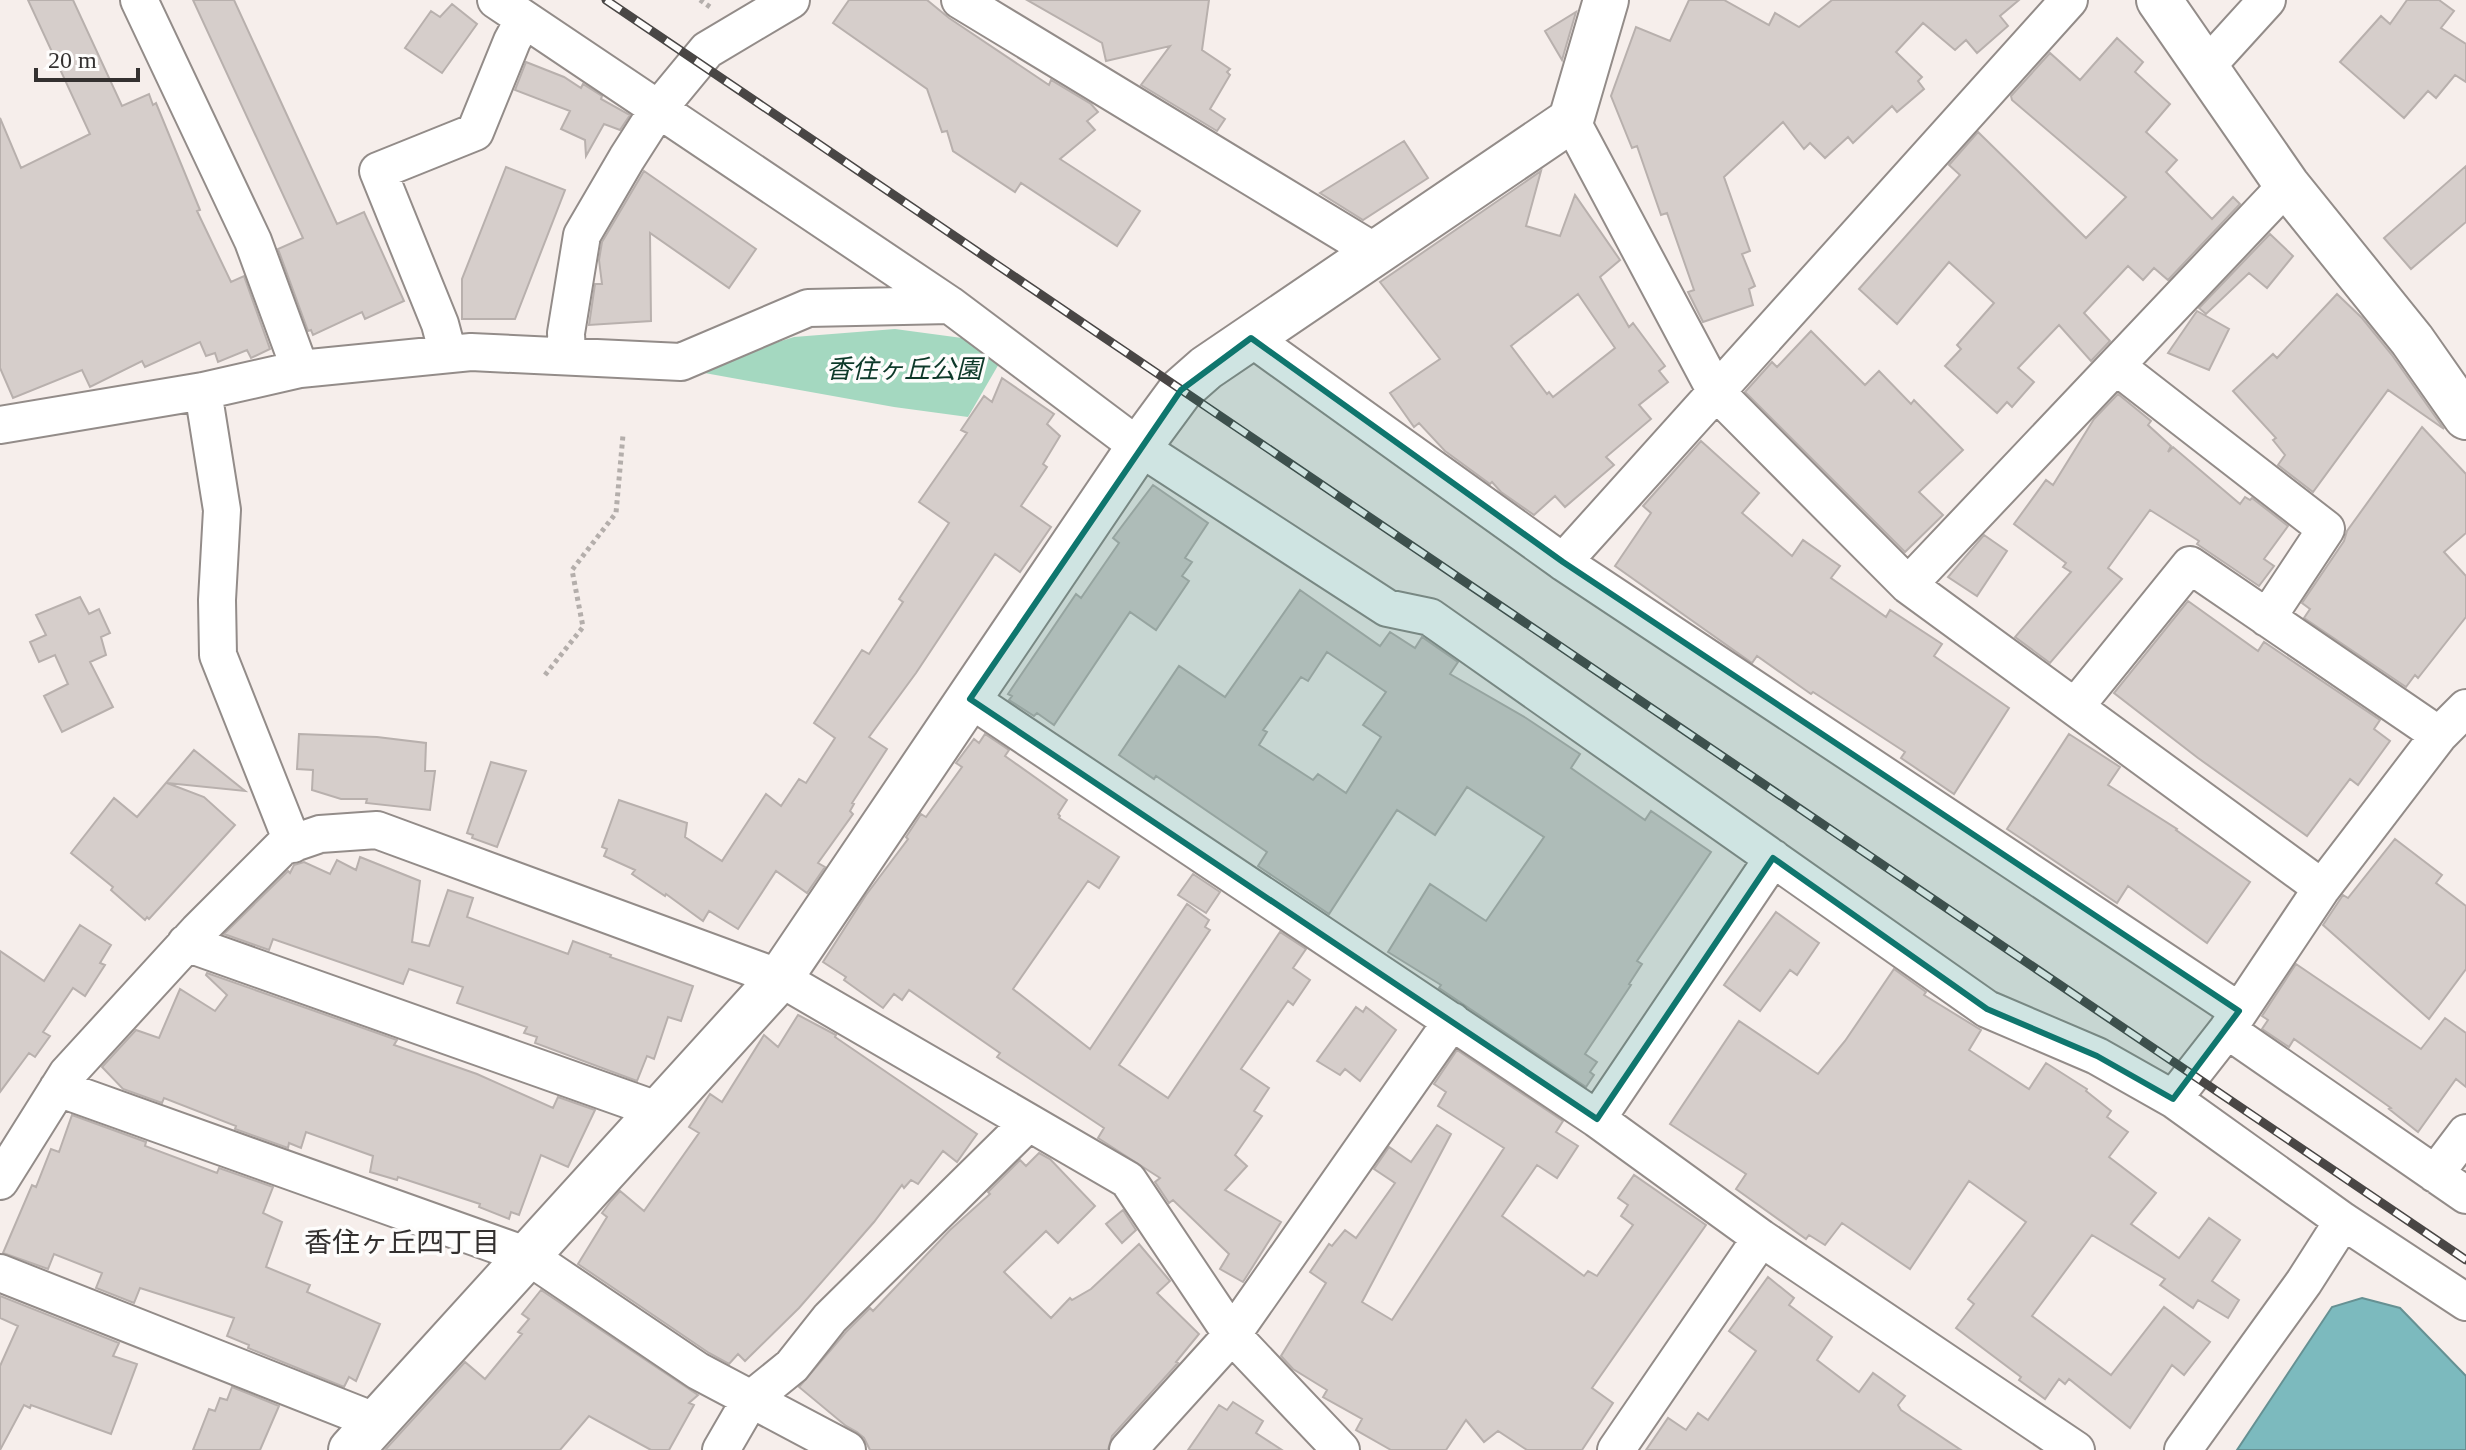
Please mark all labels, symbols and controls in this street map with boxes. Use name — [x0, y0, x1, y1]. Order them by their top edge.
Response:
scale bar — [36, 32, 138, 82]
text: 20 m — [48, 47, 97, 73]
park label: 香住ヶ丘公園 — [826, 355, 986, 384]
district label: 香住ヶ丘四丁目 — [304, 1227, 500, 1258]

